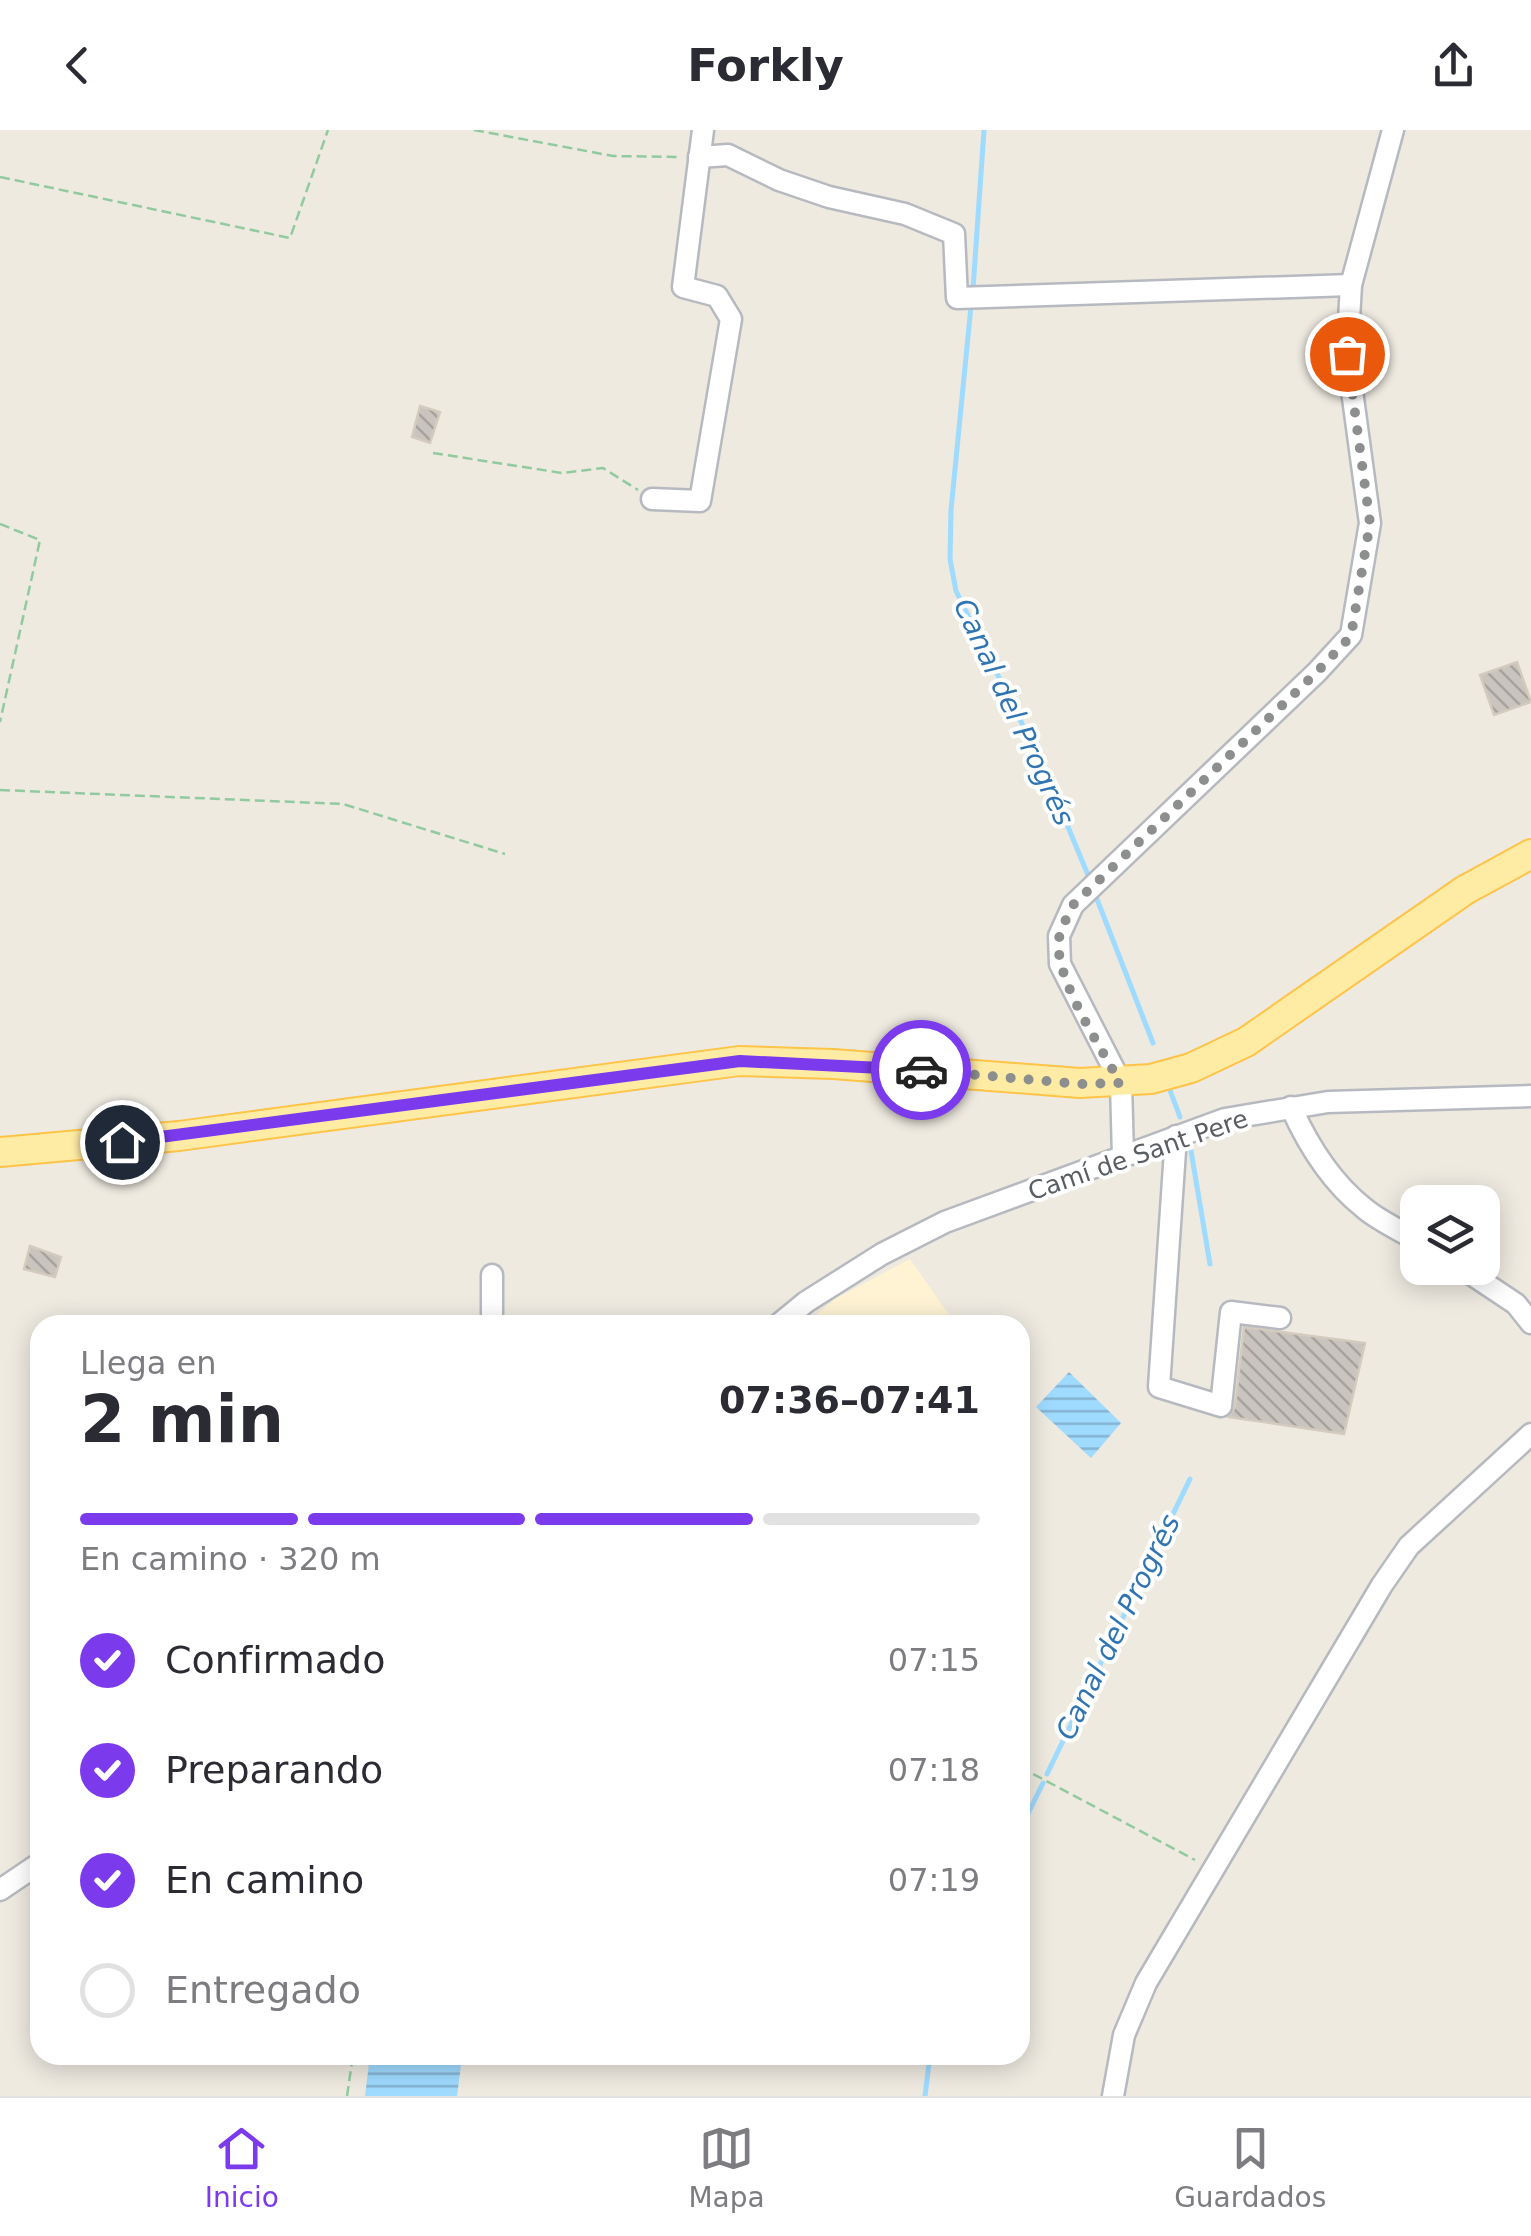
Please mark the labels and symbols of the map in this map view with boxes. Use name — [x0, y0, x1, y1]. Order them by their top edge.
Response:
pin — [1305, 312, 1390, 397]
water label: Canal del Progrés — [947, 593, 1081, 831]
courier — [871, 1020, 971, 1120]
pin — [80, 1100, 165, 1185]
street label: Camí de Sant Pere — [1024, 1104, 1252, 1206]
water label: Canal del Progrés — [1049, 1509, 1187, 1745]

